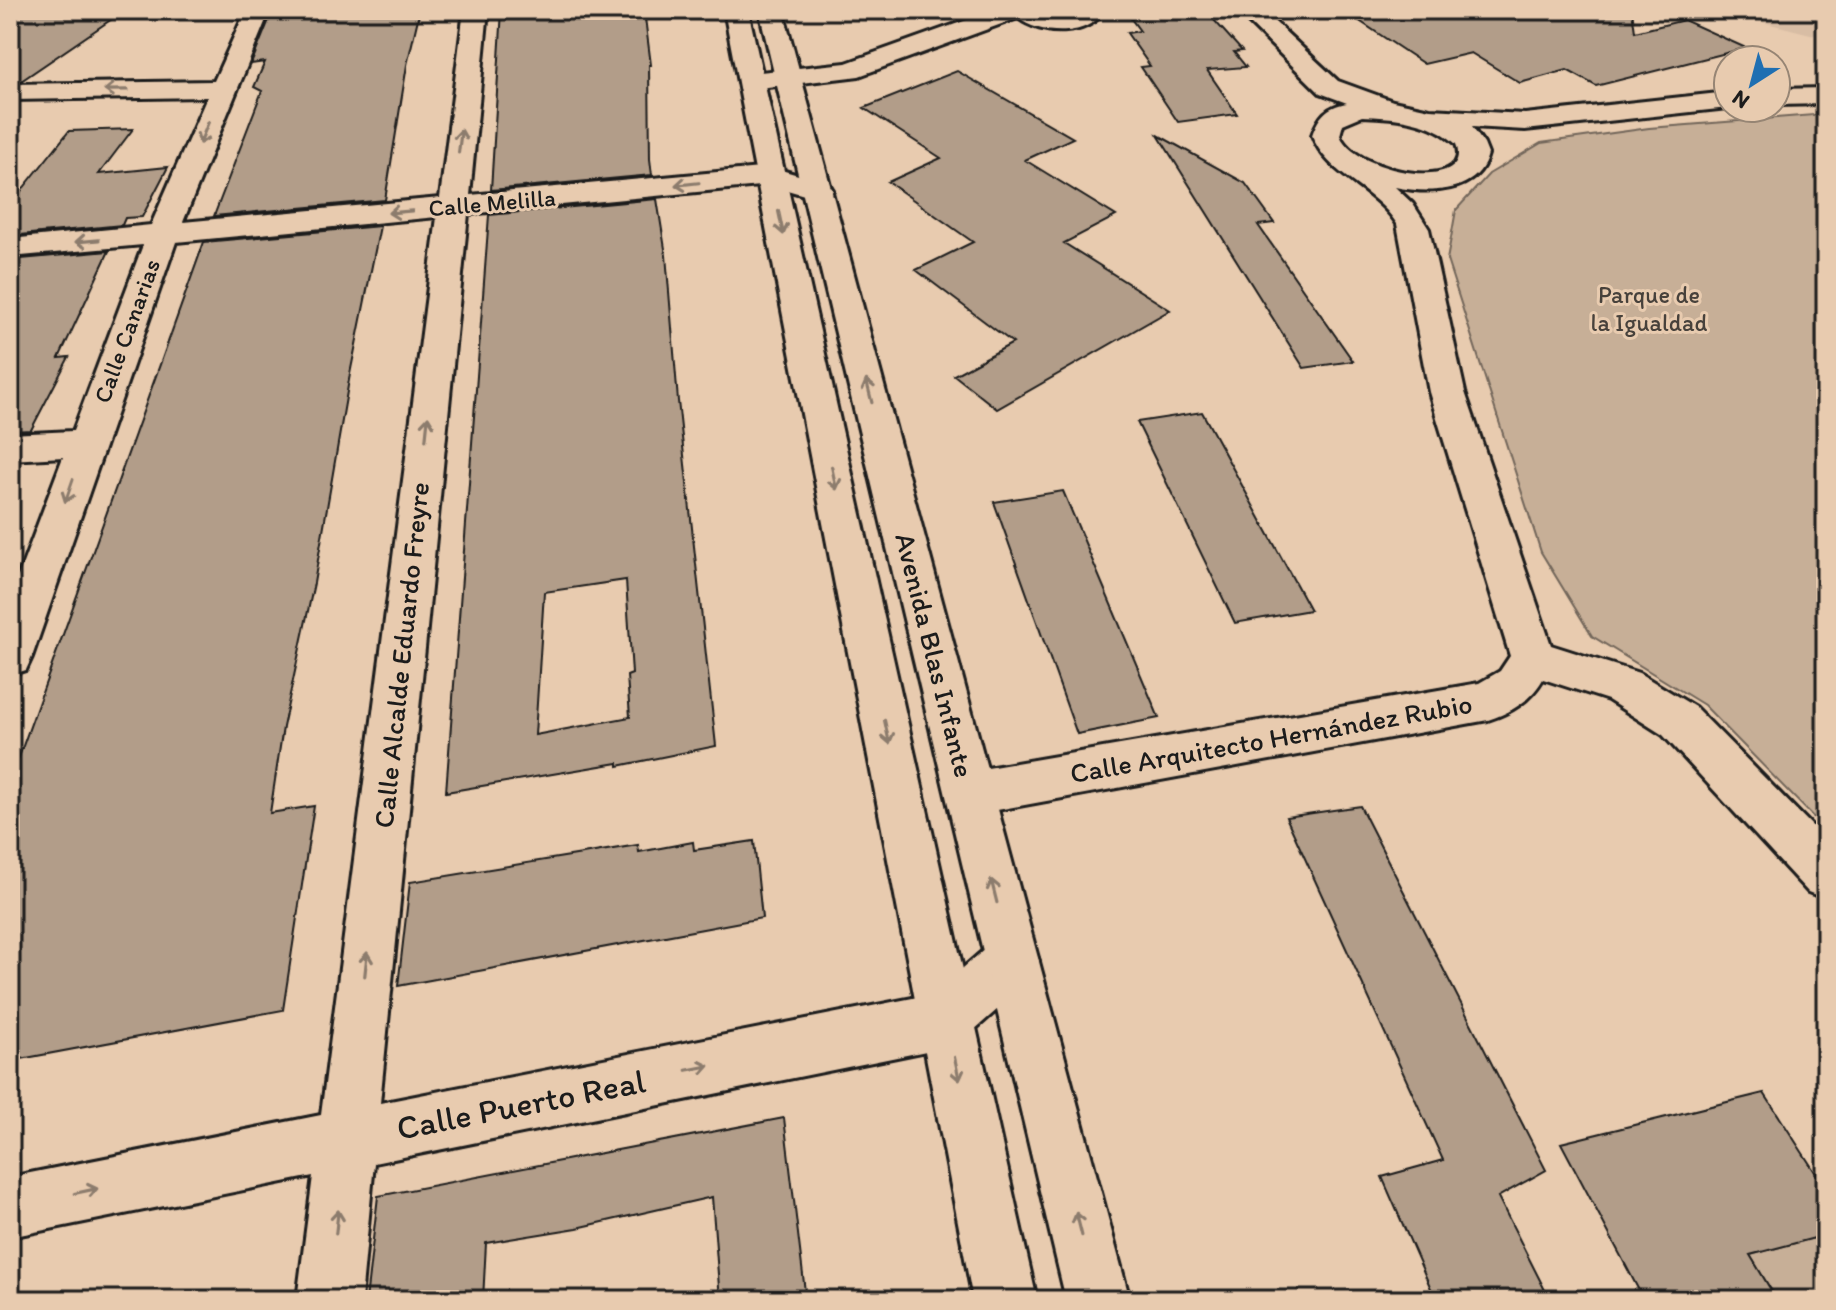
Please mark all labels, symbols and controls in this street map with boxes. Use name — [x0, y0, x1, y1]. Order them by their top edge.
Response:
north arrow — [1712, 44, 1792, 124]
one-way arrow — [103, 83, 130, 98]
text: N — [1727, 84, 1754, 115]
one-way arrow — [196, 120, 211, 145]
one-way arrow — [453, 129, 468, 155]
one-way arrow — [674, 177, 701, 192]
street label: Calle Melilla — [427, 182, 557, 223]
one-way arrow — [387, 204, 414, 219]
one-way arrow — [774, 210, 789, 236]
one-way arrow — [74, 233, 101, 248]
street label: Calle Canarias — [87, 255, 166, 407]
park label: Parque de la Igualdad — [1591, 280, 1708, 337]
one-way arrow — [860, 379, 875, 404]
one-way arrow — [420, 415, 435, 441]
one-way arrow — [827, 465, 842, 490]
one-way arrow — [61, 478, 75, 502]
street label: Calle Alcalde Eduardo Freyre — [366, 480, 436, 830]
street label: Avenida Blas Infante — [888, 529, 982, 781]
street label: Calle Arquitecto Hernández Rubio — [1067, 686, 1475, 790]
one-way arrow — [880, 719, 895, 745]
one-way arrow — [986, 879, 1001, 905]
one-way arrow — [359, 951, 374, 978]
one-way arrow — [950, 1056, 965, 1081]
street label: Calle Puerto Real — [393, 1060, 649, 1149]
one-way arrow — [685, 1060, 710, 1075]
one-way arrow — [73, 1183, 99, 1198]
one-way arrow — [330, 1210, 345, 1236]
one-way arrow — [1071, 1212, 1086, 1238]

